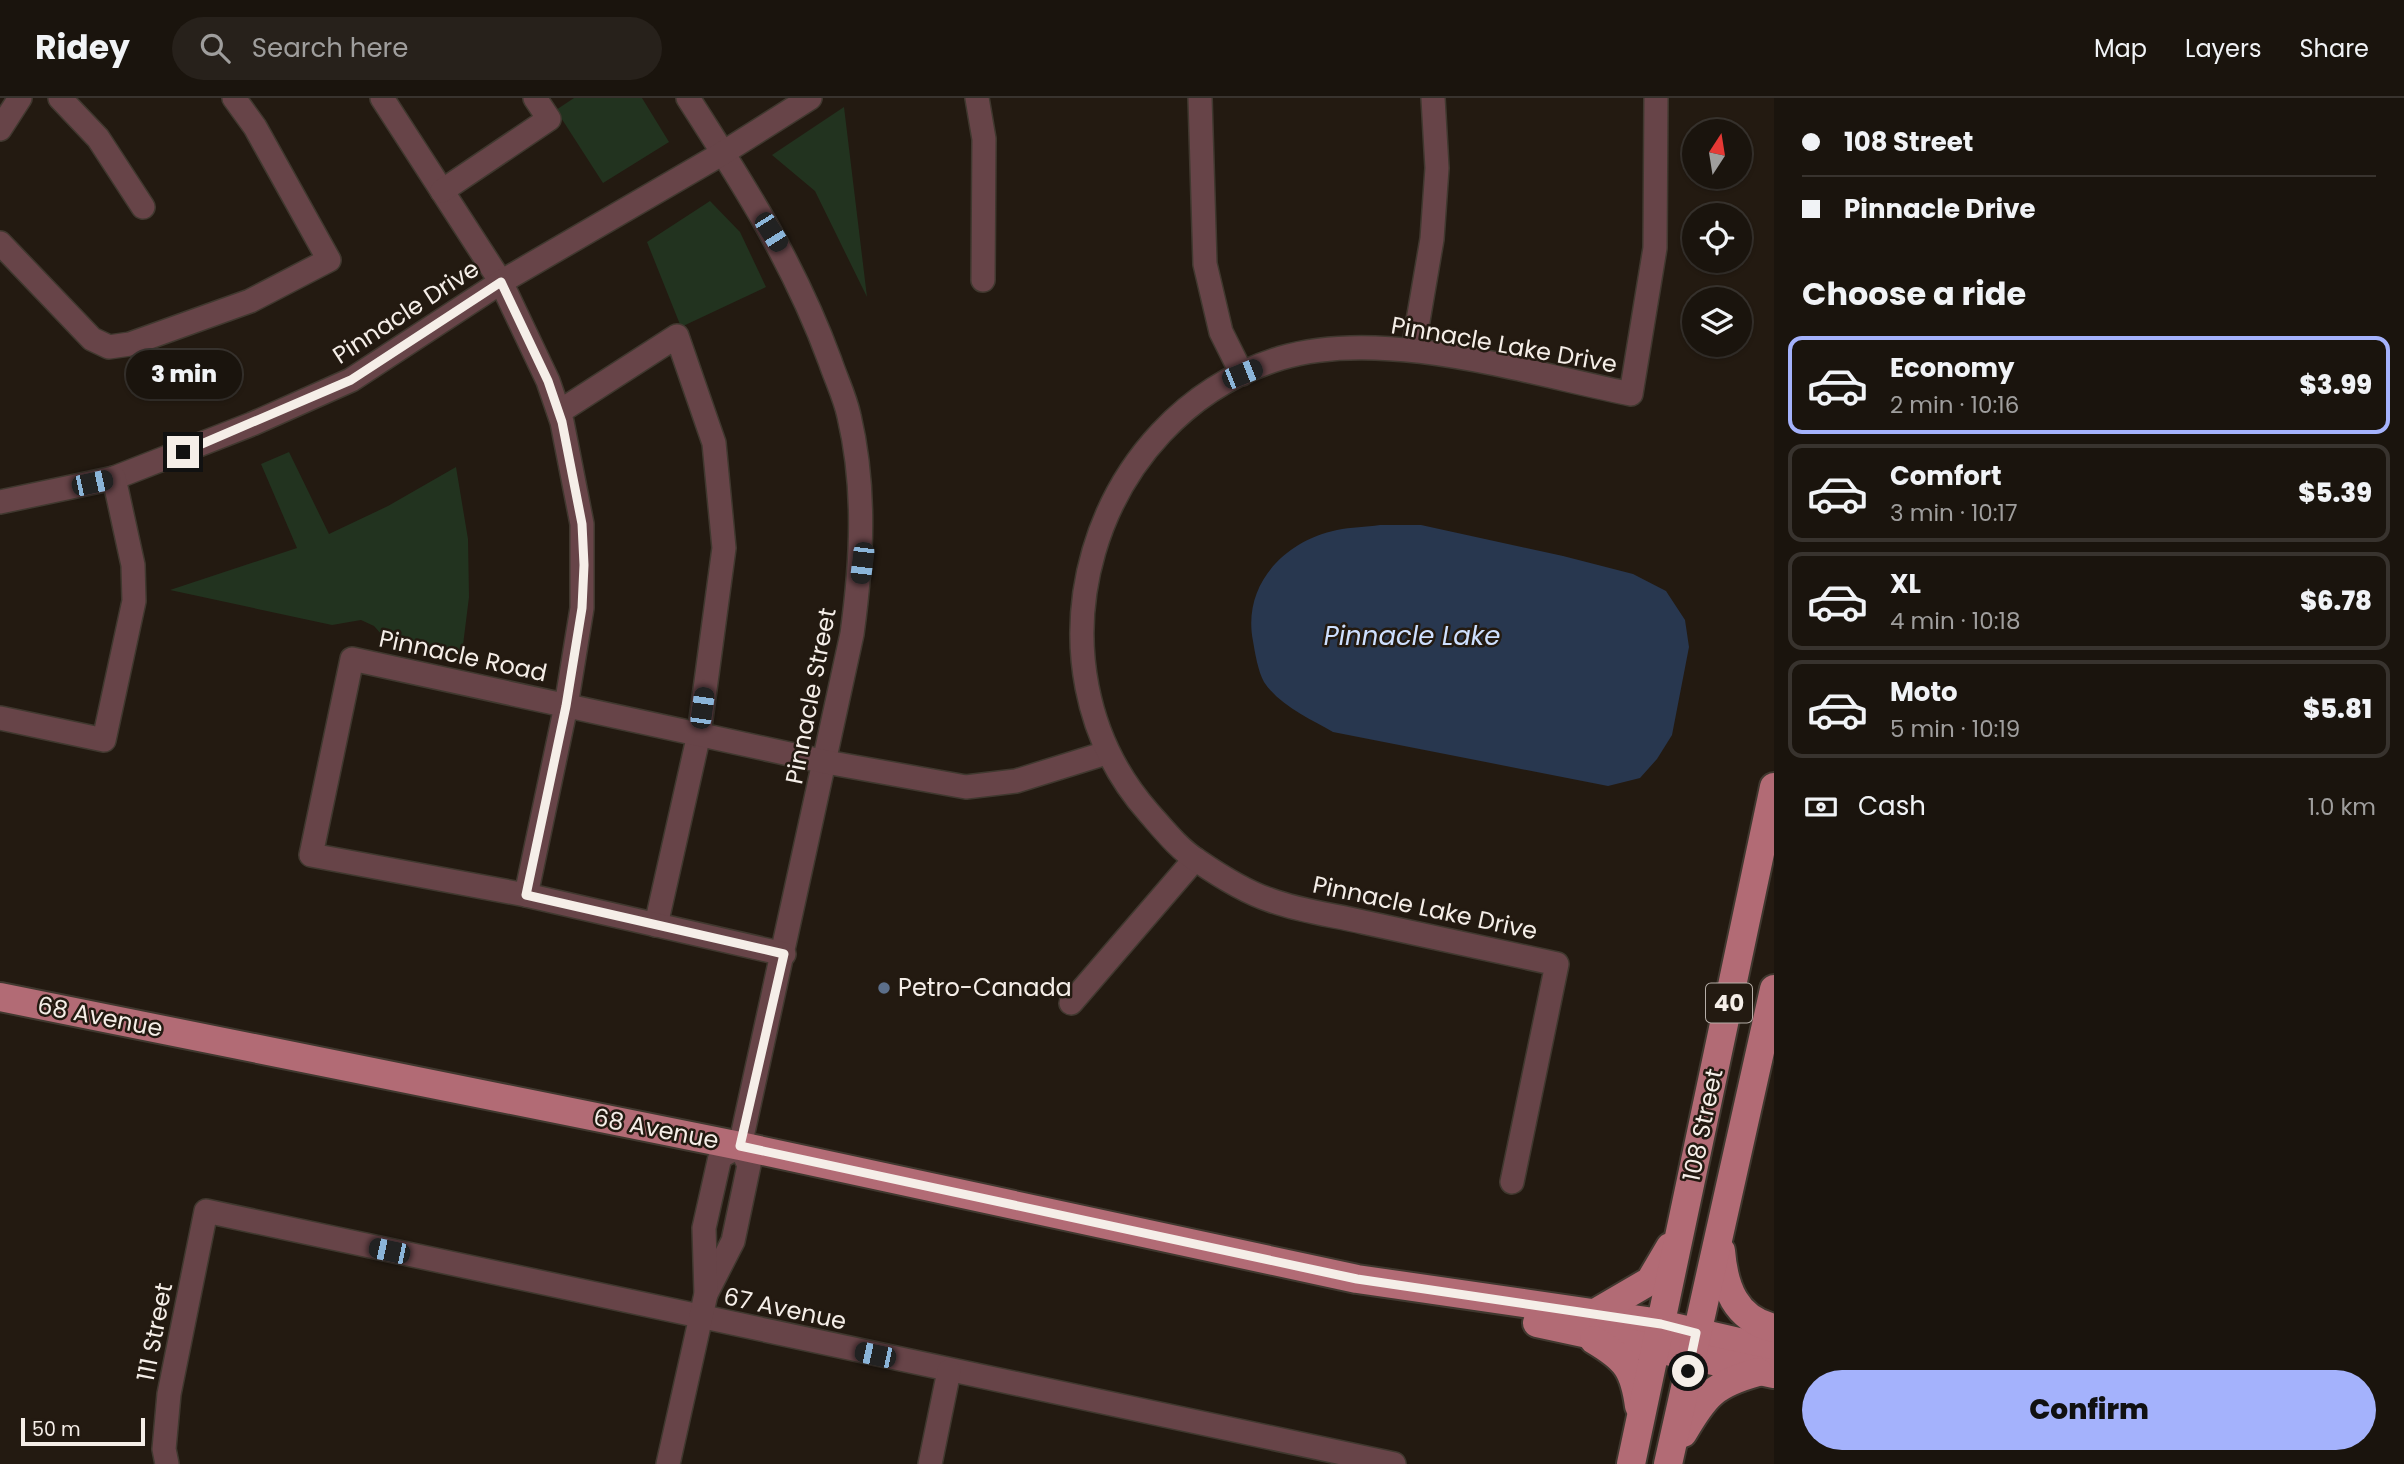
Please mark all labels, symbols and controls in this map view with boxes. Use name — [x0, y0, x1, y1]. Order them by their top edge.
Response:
search box — [172, 17, 662, 80]
text: Ridey — [35, 24, 130, 71]
icon: search — [196, 29, 234, 67]
text: Search here — [252, 30, 408, 66]
text: Map — [2094, 32, 2147, 65]
text: Layers — [2185, 32, 2261, 65]
text: Share — [2299, 32, 2369, 65]
north arrow — [1682, 119, 1752, 189]
map controls — [1682, 119, 1752, 357]
text: 108 Street — [1844, 124, 1973, 160]
text: Pinnacle Drive — [1844, 191, 2036, 227]
button: locate — [1682, 203, 1752, 273]
car — [751, 209, 792, 255]
street label: Pinnacle Drive — [326, 252, 485, 371]
text: Choose a ride — [1802, 271, 2026, 316]
button: layers — [1682, 287, 1752, 357]
street label: Pinnacle Lake Drive — [1388, 308, 1620, 381]
callout: 3 min — [125, 350, 241, 400]
text: Economy — [1890, 350, 2014, 386]
icon: car — [1806, 354, 1869, 417]
car — [1219, 356, 1266, 392]
text: 3 min — [151, 358, 217, 390]
text: $3.99 — [2300, 367, 2372, 403]
text: 2 min · 10:16 — [1890, 389, 2019, 421]
route end — [167, 436, 199, 468]
text: Comfort — [1890, 458, 2002, 494]
icon: car — [1806, 462, 1869, 525]
car — [70, 468, 115, 498]
text: $5.39 — [2298, 475, 2372, 511]
text: 3 min · 10:17 — [1890, 497, 2018, 529]
car — [850, 541, 875, 585]
text: XL — [1890, 566, 1921, 602]
icon: car — [1806, 570, 1869, 633]
text: $6.78 — [2300, 583, 2372, 619]
street label: Pinnacle Street — [777, 605, 844, 787]
text: 4 min · 10:18 — [1890, 605, 2020, 637]
water label: Pinnacle Lake — [1324, 618, 1500, 654]
street label: Pinnacle Road — [376, 622, 550, 689]
text: Moto — [1890, 674, 1958, 710]
icon: car — [1806, 678, 1869, 741]
car — [689, 686, 716, 730]
text: $5.81 — [2303, 691, 2372, 727]
text: 5 min · 10:19 — [1890, 713, 2020, 745]
icon: cash — [1802, 788, 1840, 826]
text: Cash — [1858, 788, 1926, 824]
text: 1.0 km — [2308, 791, 2376, 823]
street label: Pinnacle Lake Drive — [1310, 868, 1540, 947]
place label: Petro-Canada — [898, 971, 1072, 1004]
marker: Petro-Canada — [876, 980, 892, 996]
road number: 40 — [1706, 983, 1752, 1022]
street label: 68 Avenue — [35, 988, 166, 1045]
street label: 108 Street — [1674, 1065, 1731, 1184]
street label: 68 Avenue — [591, 1100, 722, 1157]
car — [367, 1236, 412, 1266]
street label: 67 Avenue — [721, 1279, 850, 1338]
street label: 111 Street — [129, 1280, 180, 1384]
car — [853, 1340, 898, 1370]
route start — [1672, 1355, 1704, 1387]
button: Confirm — [1802, 1370, 2376, 1450]
scale bar — [21, 1415, 145, 1447]
text: 50 m — [32, 1416, 81, 1443]

